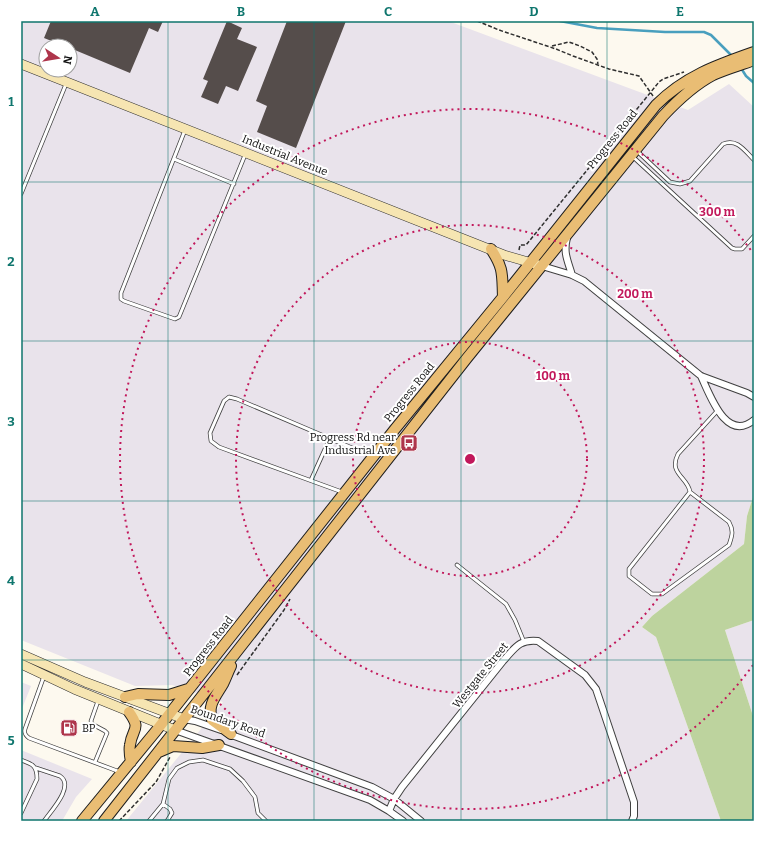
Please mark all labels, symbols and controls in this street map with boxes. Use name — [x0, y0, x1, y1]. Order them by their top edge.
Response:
text: A — [90, 4, 100, 19]
text: B — [237, 4, 245, 19]
text: C — [384, 4, 392, 19]
text: D — [529, 4, 539, 19]
text: E — [676, 4, 684, 19]
north arrow — [38, 38, 78, 78]
text: N — [60, 54, 75, 66]
text: 1 — [8, 94, 14, 109]
street label: Progress Road — [584, 107, 641, 172]
street label: Industrial Avenue — [240, 132, 330, 179]
text: 300 m — [699, 205, 735, 219]
text: 2 — [7, 254, 15, 269]
text: 200 m — [617, 287, 653, 301]
street label: Progress Road — [381, 360, 438, 425]
text: 100 m — [536, 369, 571, 383]
text: 3 — [7, 414, 15, 429]
place label: Progress Rd near Industrial Ave — [310, 431, 396, 457]
bus stop icon: Progress Rd near Industrial Ave — [399, 433, 419, 453]
centre of rings — [463, 452, 477, 466]
text: 4 — [7, 573, 15, 588]
street label: Progress Road — [181, 613, 236, 679]
street label: Westgate Street — [450, 640, 511, 711]
street label: Boundary Road — [189, 703, 267, 741]
fuel station icon: BP — [59, 718, 79, 738]
place label: BP — [82, 722, 96, 735]
text: 5 — [7, 733, 15, 748]

